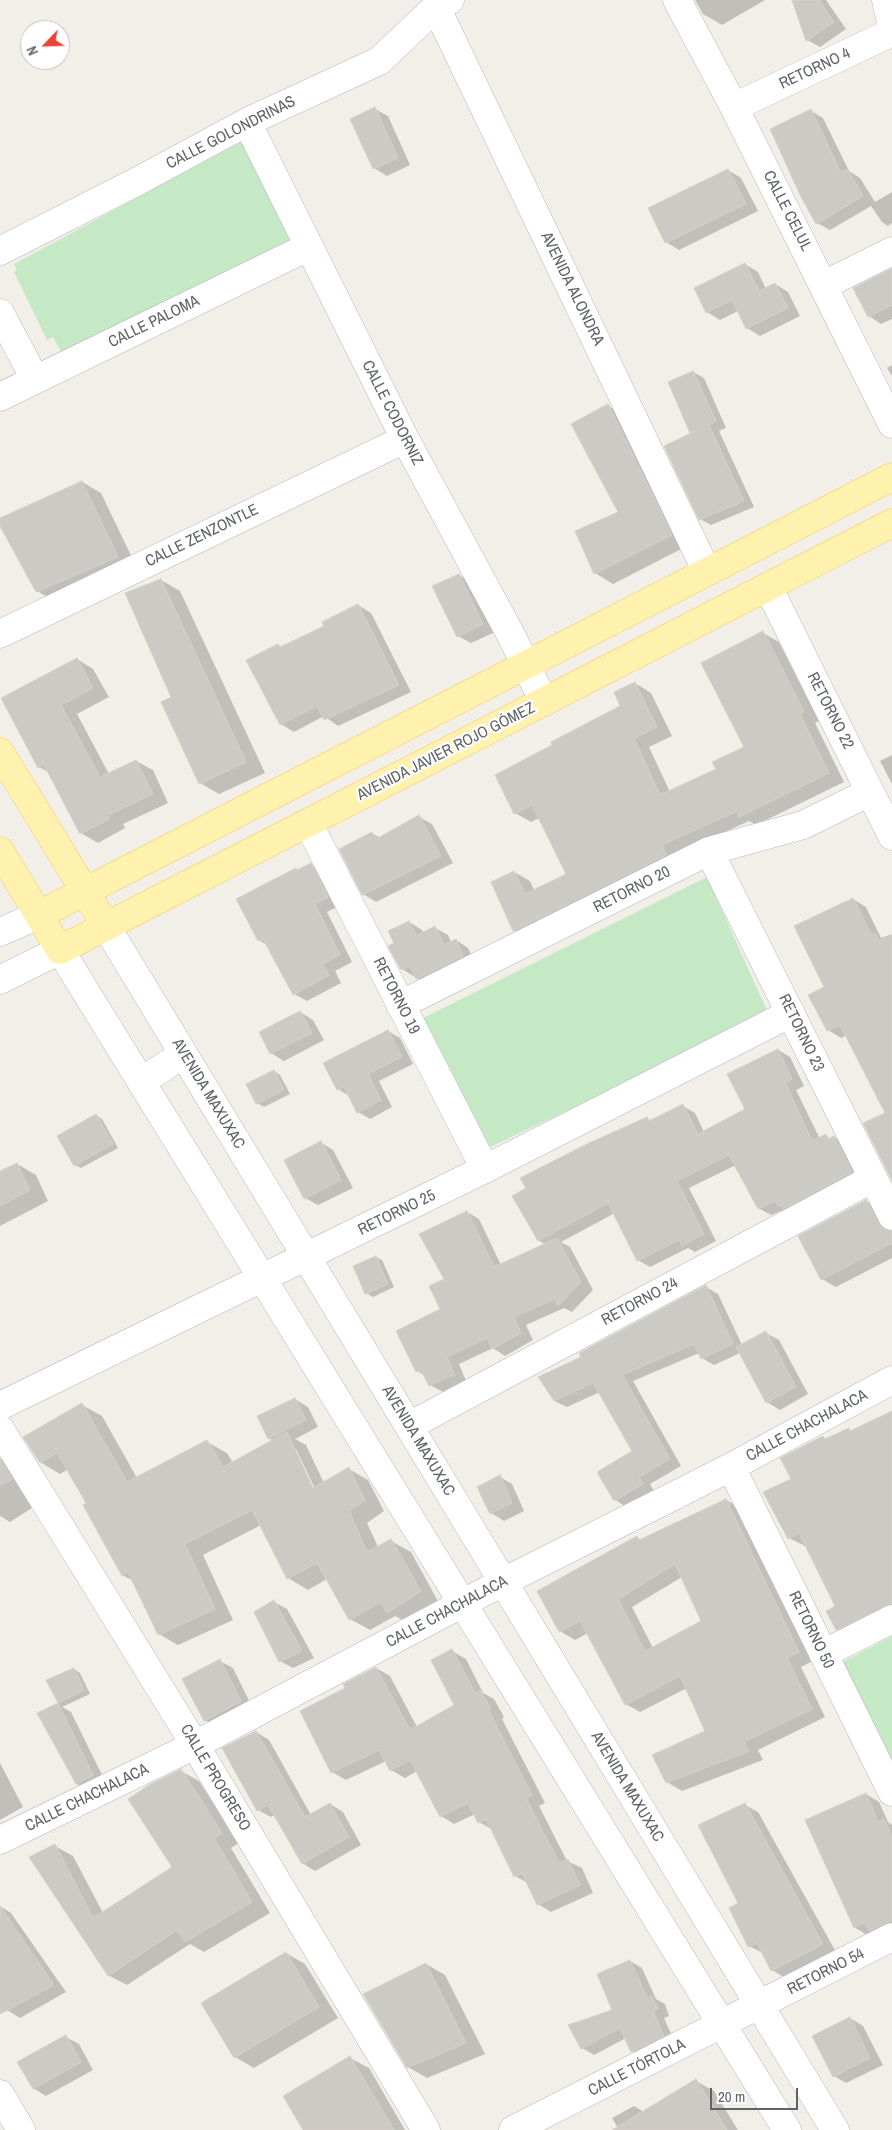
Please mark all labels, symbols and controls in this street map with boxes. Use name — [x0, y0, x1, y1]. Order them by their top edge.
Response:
north arrow — [20, 20, 70, 70]
text: N — [22, 43, 42, 58]
street label: RETORNO 4 — [776, 44, 854, 94]
street label: CALLE GOLONDRINAS — [163, 92, 299, 174]
street label: CALLE CELUL — [759, 168, 815, 254]
street label: AVENIDA ALONDRA — [536, 229, 608, 349]
street label: CALLE PALOMA — [105, 292, 203, 352]
street label: CALLE CODORNIZ — [357, 357, 427, 469]
street label: CALLE ZENZONTLE — [142, 500, 262, 572]
street label: RETORNO 22 — [802, 669, 858, 753]
street label: AVENIDA JAVIER ROJO GÓMEZ — [354, 699, 538, 805]
street label: RETORNO 20 — [590, 862, 674, 918]
street label: RETORNO 19 — [368, 954, 424, 1038]
street label: RETORNO 23 — [774, 991, 828, 1075]
street label: AVENIDA MAXUXAC — [168, 1035, 248, 1153]
street label: RETORNO 25 — [355, 1186, 439, 1240]
street label: RETORNO 24 — [599, 1274, 681, 1330]
street label: AVENIDA MAXUXAC — [378, 1382, 458, 1500]
street label: CALLE CHACHALACA — [743, 1386, 871, 1466]
street label: CALLE CHACHALACA — [383, 1572, 511, 1652]
street label: RETORNO 50 — [784, 1588, 838, 1672]
street label: CALLE PROGRESO — [176, 1721, 254, 1835]
street label: AVENIDA MAXUXAC — [587, 1728, 667, 1846]
street label: CALLE CHACHALACA — [22, 1760, 152, 1836]
street label: RETORNO 54 — [784, 1944, 868, 2000]
street label: CALLE TÓRTOLA — [585, 2035, 689, 2101]
scale bar — [712, 2078, 800, 2110]
text: 20 m — [718, 2086, 745, 2107]

